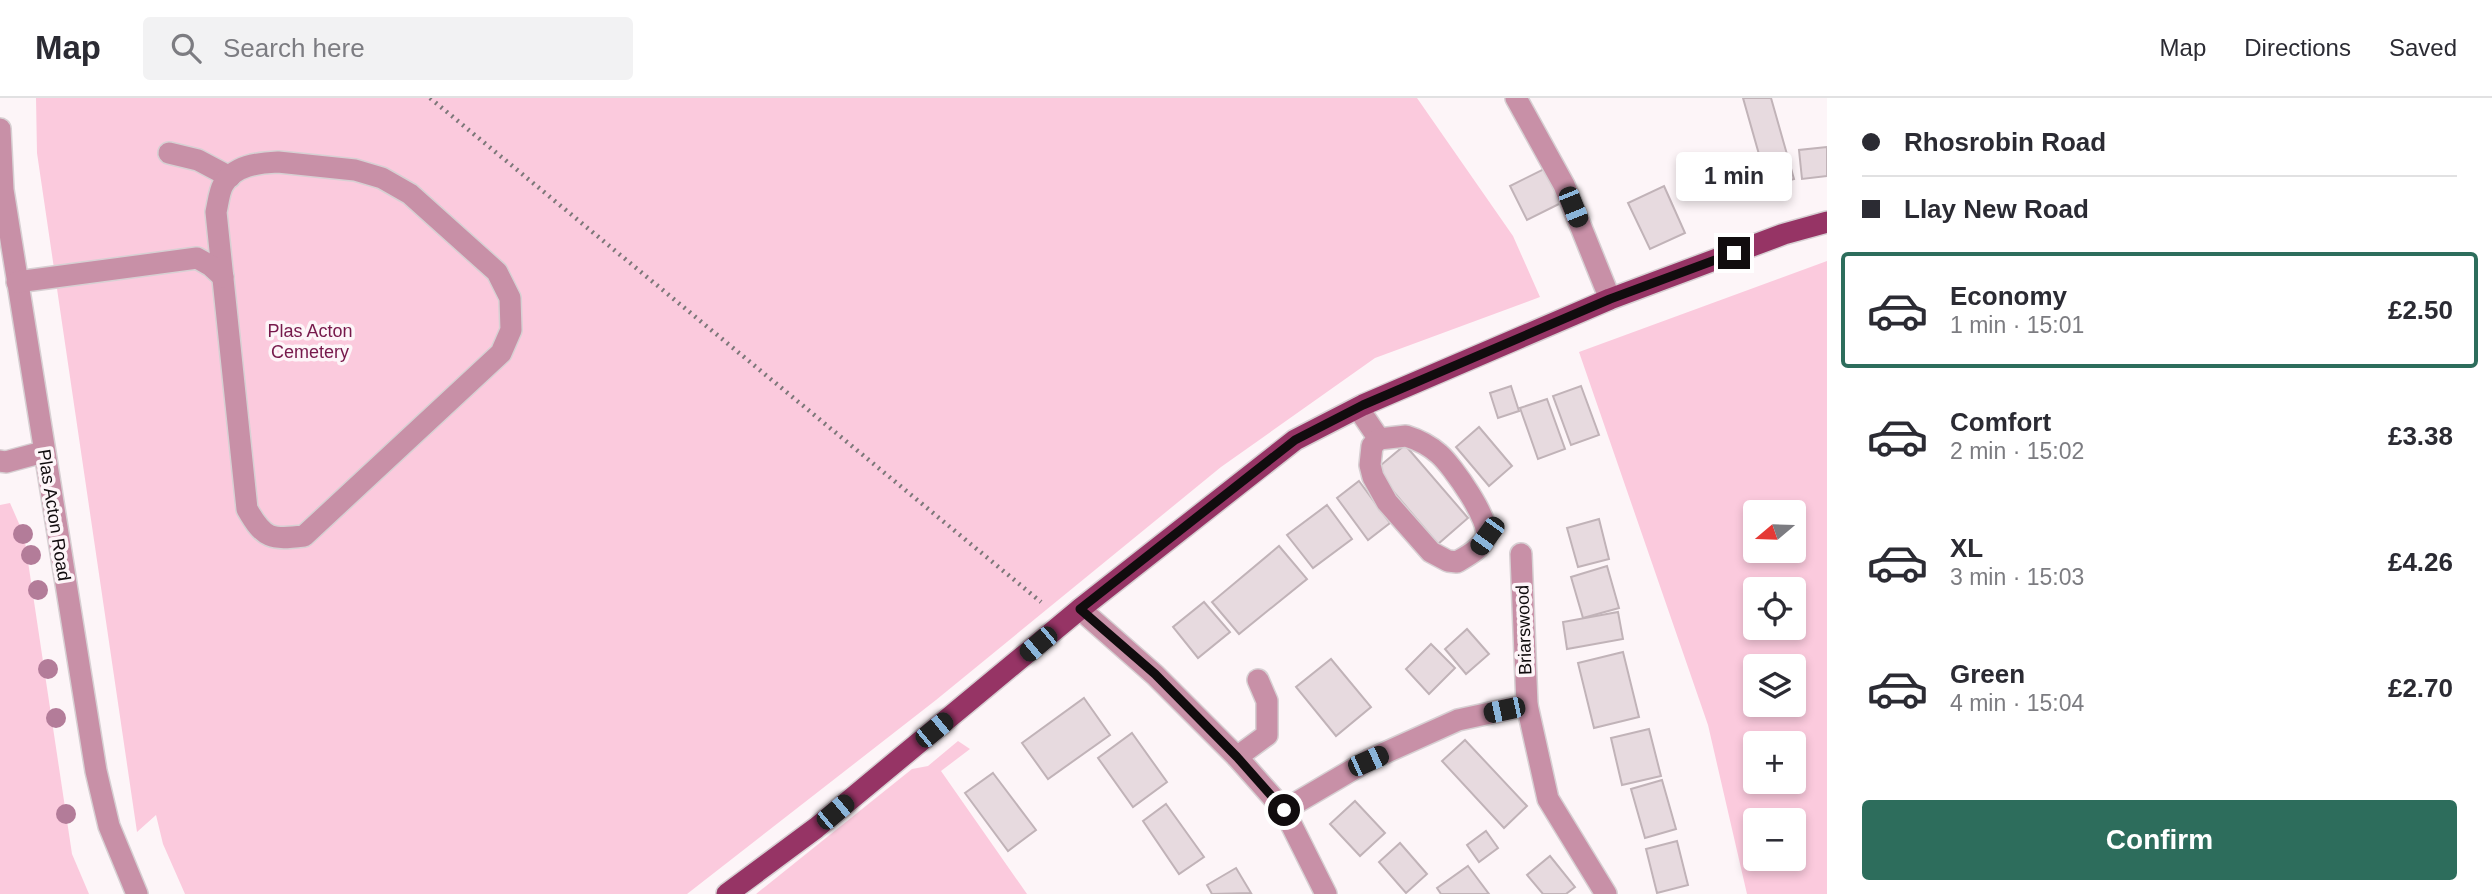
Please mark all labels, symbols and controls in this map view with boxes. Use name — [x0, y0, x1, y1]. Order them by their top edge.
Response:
search box — [143, 17, 633, 80]
text: Map — [35, 29, 101, 66]
icon: search — [167, 29, 205, 67]
text: Search here — [223, 33, 365, 63]
text: Map — [2160, 34, 2206, 61]
text: Directions — [2244, 34, 2351, 61]
text: Saved — [2389, 34, 2457, 61]
text: Rhosrobin Road — [1904, 127, 2106, 157]
callout: 1 min — [1676, 152, 1792, 200]
text: 1 min — [1704, 163, 1764, 189]
car — [1556, 184, 1591, 230]
text: Llay New Road — [1904, 194, 2089, 224]
route end — [1718, 237, 1750, 269]
icon: car — [1866, 279, 1929, 342]
text: Economy — [1950, 281, 2067, 311]
text: £2.50 — [2388, 295, 2453, 325]
text: 1 min · 15:01 — [1950, 312, 2084, 338]
park label: Plas Acton Cemetery — [267, 321, 353, 362]
icon: car — [1866, 405, 1929, 468]
text: Comfort — [1950, 407, 2051, 437]
text: £3.38 — [2388, 421, 2453, 451]
text: 2 min · 15:02 — [1950, 438, 2084, 464]
street label: Plas Acton Road — [34, 448, 74, 582]
north arrow — [1743, 500, 1806, 564]
map controls — [1743, 500, 1806, 871]
car — [1467, 513, 1508, 559]
icon: car — [1866, 531, 1929, 594]
text: XL — [1950, 533, 1983, 563]
text: £4.26 — [2388, 547, 2453, 577]
text: 3 min · 15:03 — [1950, 564, 2084, 590]
button: locate — [1743, 577, 1806, 640]
street label: Briarswood — [1512, 585, 1536, 675]
car — [1016, 622, 1061, 666]
button: layers — [1743, 654, 1806, 717]
icon: car — [1866, 657, 1929, 720]
text: Green — [1950, 659, 2025, 689]
text: £2.70 — [2388, 673, 2453, 703]
text: 4 min · 15:04 — [1950, 690, 2084, 716]
car — [1482, 695, 1527, 725]
car — [912, 709, 957, 751]
button: + — [1743, 731, 1806, 794]
car — [1345, 743, 1392, 779]
car — [813, 790, 858, 834]
route start — [1268, 794, 1300, 826]
button: Confirm — [1862, 800, 2457, 880]
button: − — [1743, 808, 1806, 871]

